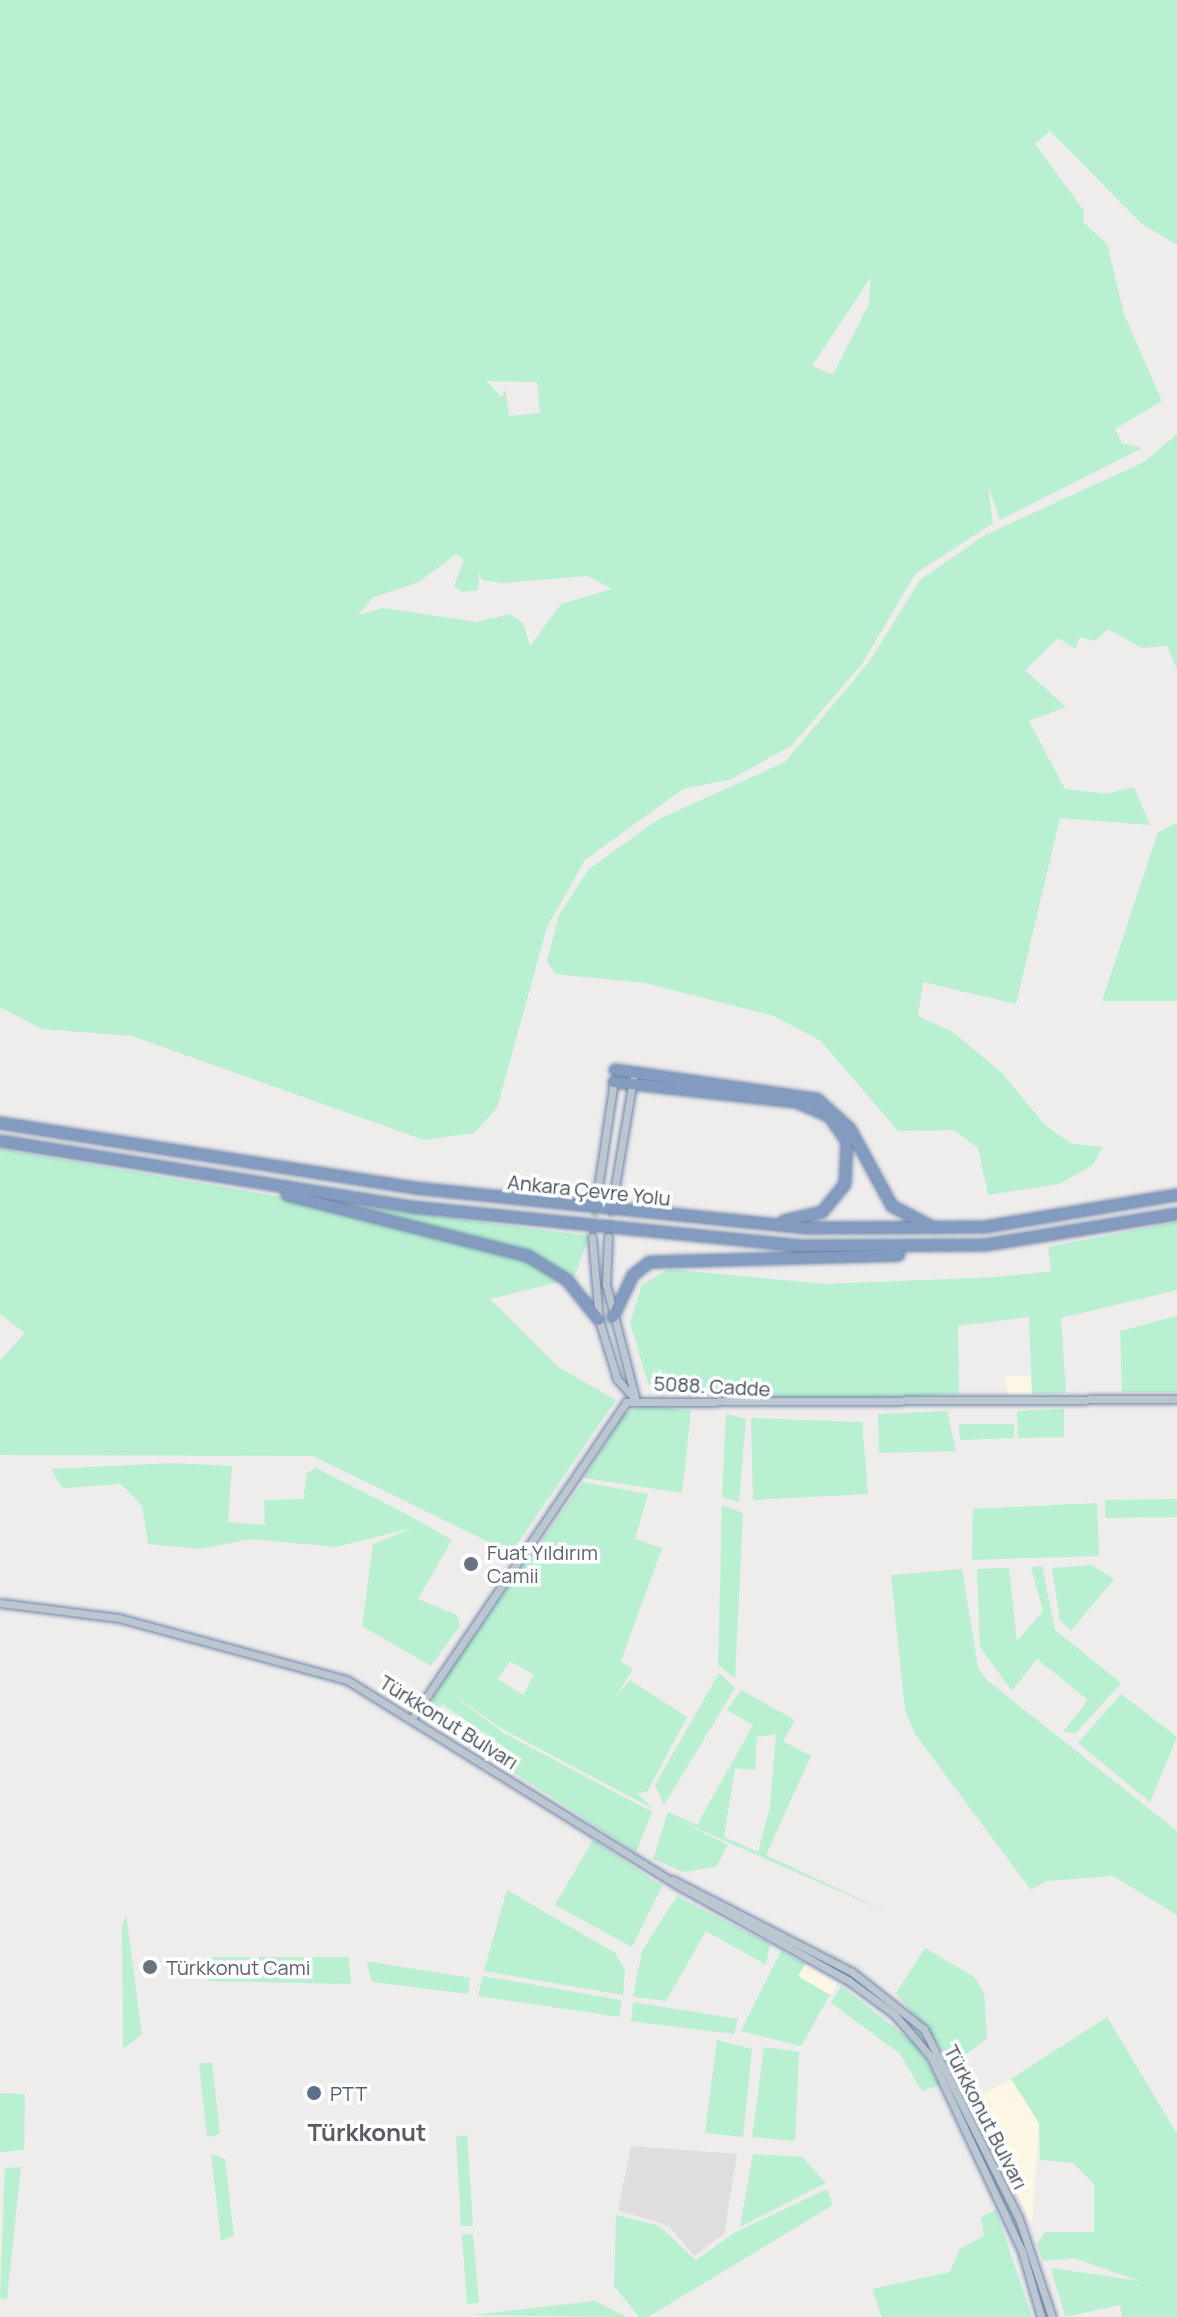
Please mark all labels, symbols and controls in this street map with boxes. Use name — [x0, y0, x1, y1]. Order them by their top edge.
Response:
street label: Ankara Çevre Yolu — [506, 1170, 672, 1210]
street label: 5088. Cadde — [653, 1371, 771, 1401]
place label: Fuat Yıldırım Camii — [487, 1540, 598, 1587]
marker: Fuat Yıldırım Camii — [462, 1555, 480, 1573]
street label: Türkkonut Bulvarı — [375, 1670, 523, 1774]
place label: Türkkonut Cami — [166, 1955, 310, 1979]
marker: Türkkonut Cami — [141, 1958, 159, 1976]
street label: Türkkonut Bulvarı — [939, 2041, 1033, 2193]
place label: PTT — [330, 2081, 367, 2105]
marker: PTT — [305, 2084, 323, 2102]
district label: Türkkonut — [308, 2118, 426, 2146]

